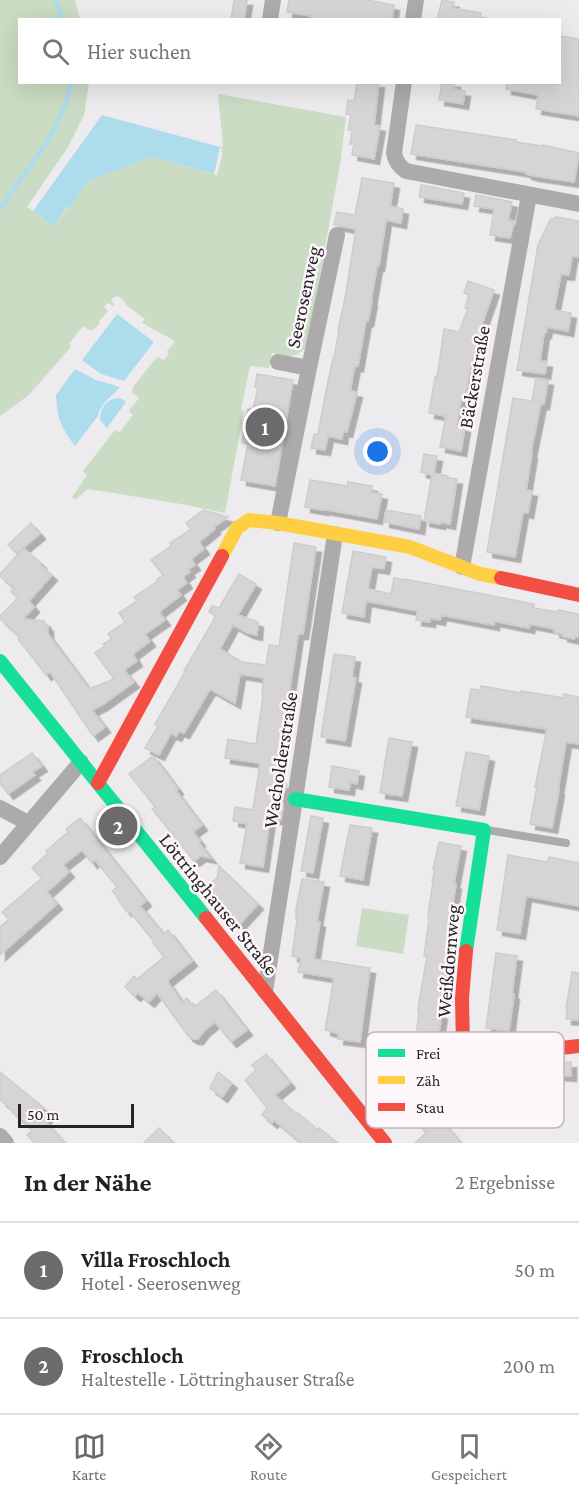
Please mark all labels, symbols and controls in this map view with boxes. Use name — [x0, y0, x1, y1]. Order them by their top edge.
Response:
search box — [18, 18, 561, 84]
icon: search — [39, 35, 72, 68]
text: Hier suchen — [87, 39, 191, 64]
street label: Seerosenweg — [281, 244, 326, 350]
street label: Bäckerstraße — [454, 324, 494, 430]
pin: 1 — [246, 404, 284, 450]
your location — [363, 437, 392, 466]
street label: Wacholderstraße — [258, 690, 302, 830]
pin: 2 — [98, 804, 138, 848]
street label: Löttringhauser Straße — [154, 829, 283, 980]
street label: Weißdornweg — [432, 903, 465, 1019]
legend — [366, 1032, 564, 1128]
text: Frei — [416, 1045, 440, 1062]
text: Zäh — [416, 1072, 441, 1089]
text: Stau — [416, 1099, 445, 1116]
scale bar — [18, 1101, 134, 1128]
text: 50 m — [27, 1106, 59, 1123]
text: In der Nähe — [24, 1168, 152, 1197]
text: 2 Ergebnisse — [455, 1171, 555, 1193]
text: Villa Froschloch — [81, 1247, 230, 1272]
text: 1 — [40, 1259, 47, 1281]
text: 50 m — [514, 1259, 555, 1281]
text: Hotel · Seerosenweg — [81, 1272, 241, 1294]
text: Froschloch — [81, 1343, 184, 1368]
text: 2 — [38, 1355, 49, 1377]
text: 200 m — [503, 1355, 555, 1377]
text: Haltestelle · Löttringhauser Straße — [81, 1368, 355, 1390]
tab: Karte — [72, 1430, 106, 1483]
tab: Route — [250, 1430, 287, 1483]
tab: Gespeichert — [431, 1430, 507, 1483]

